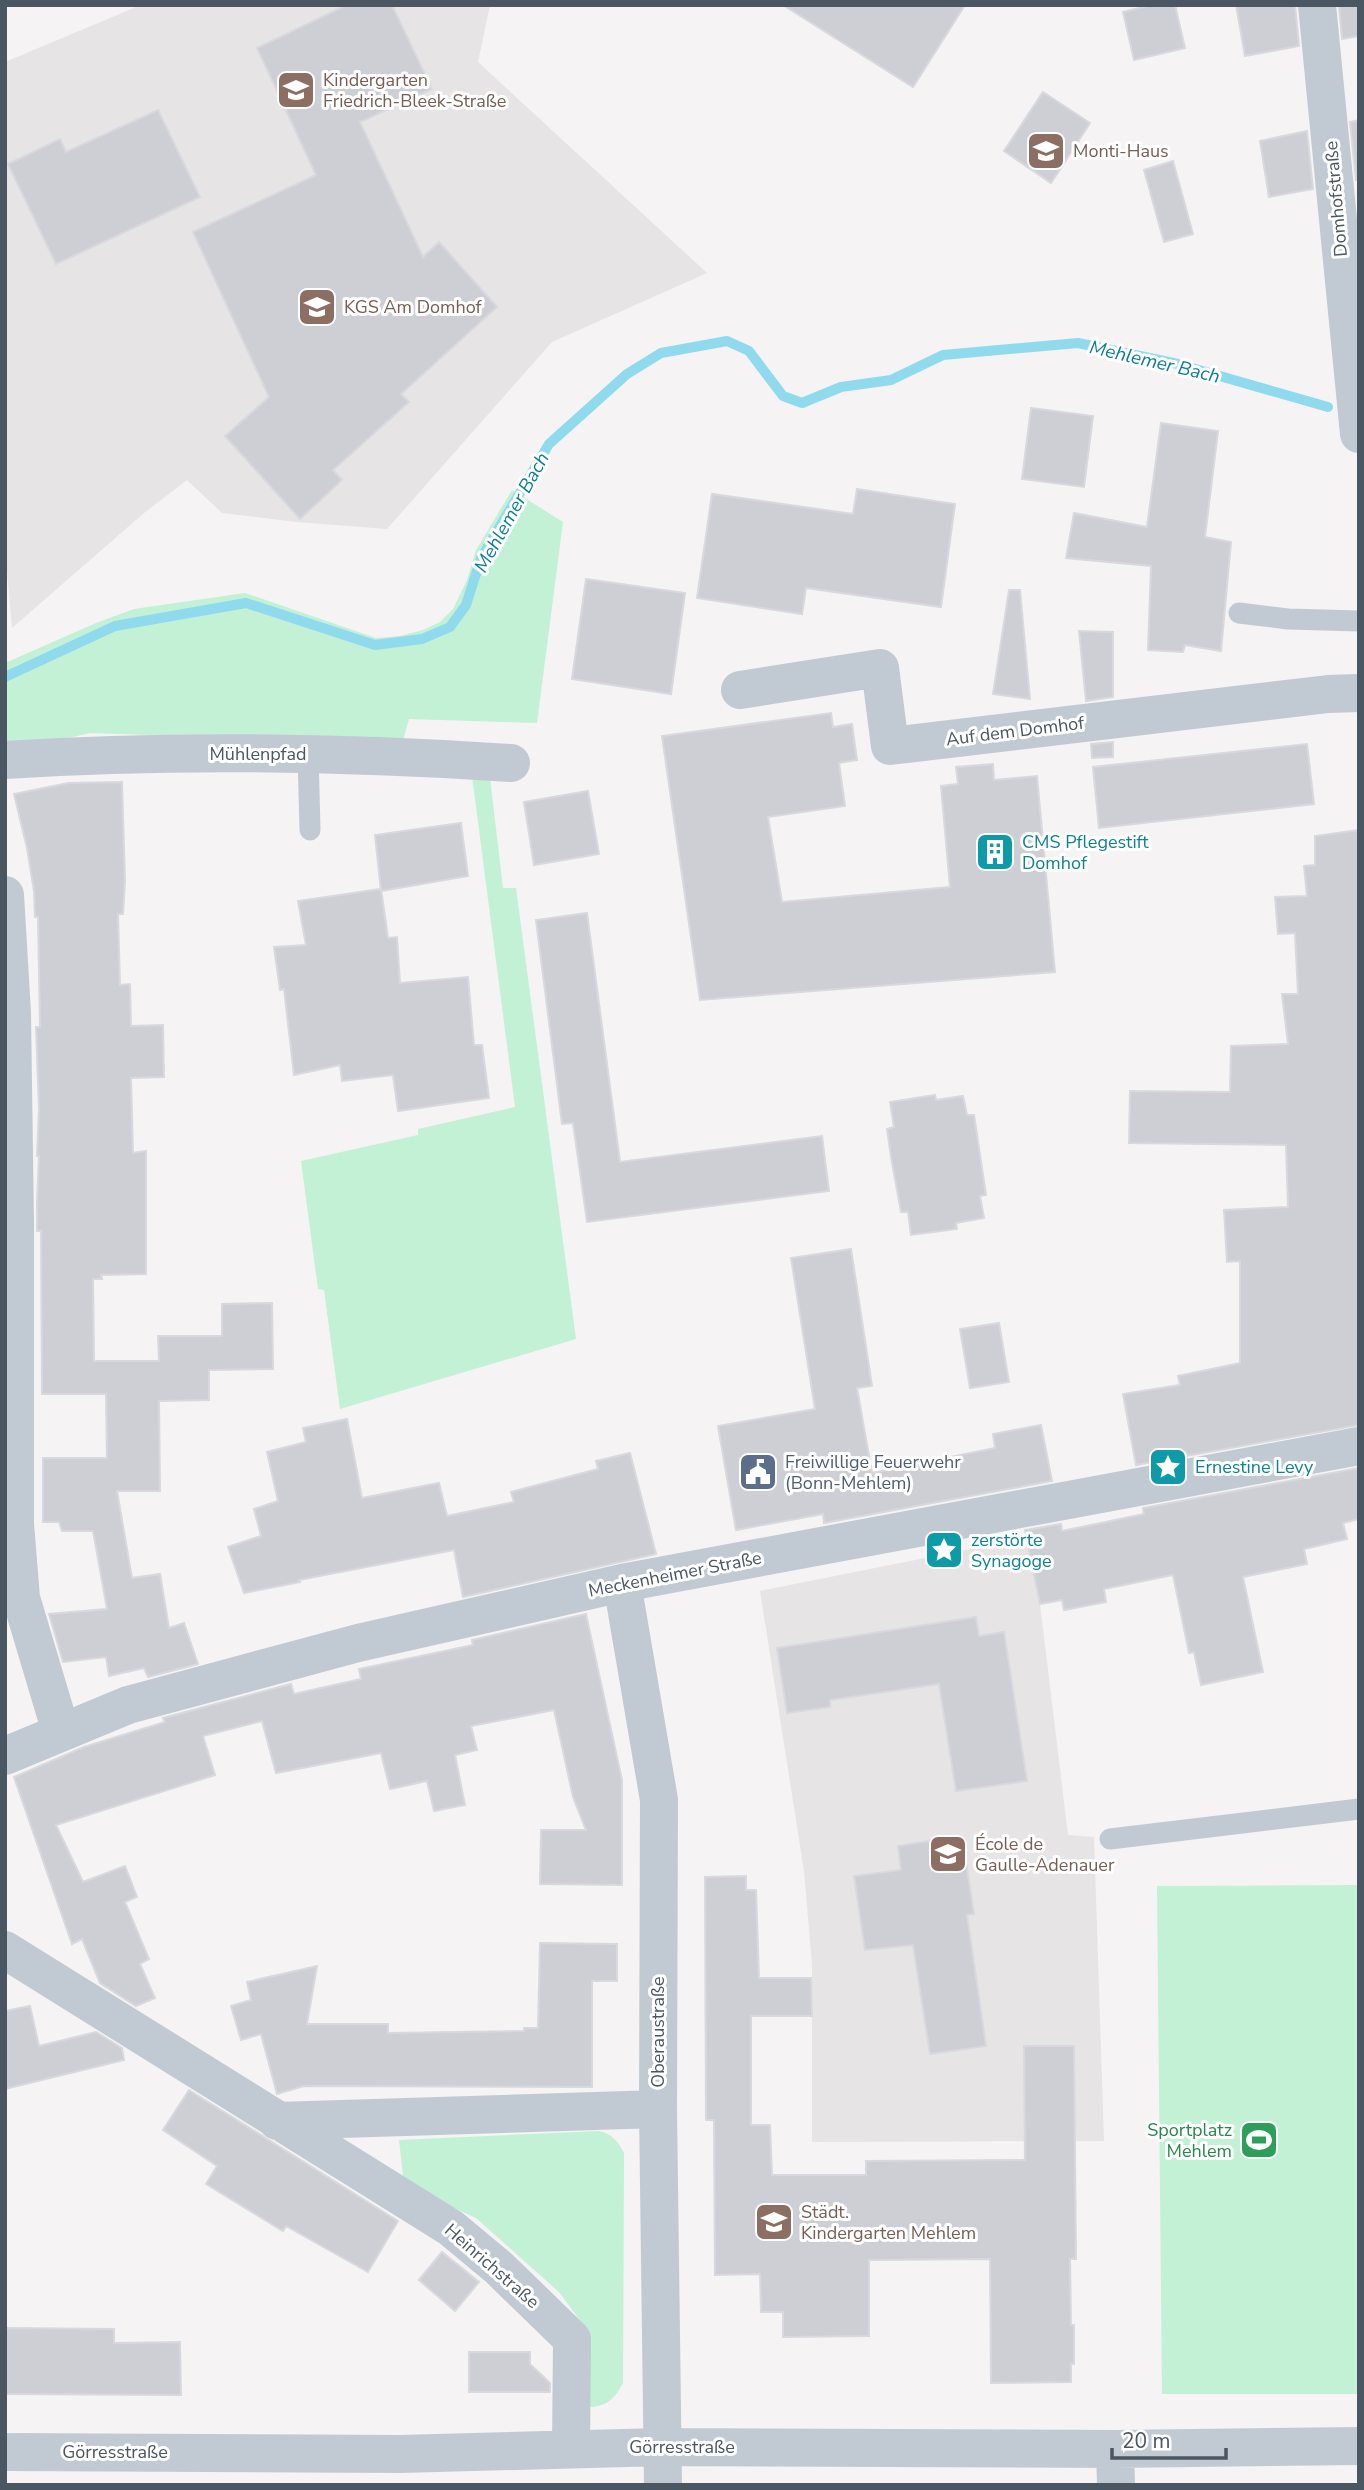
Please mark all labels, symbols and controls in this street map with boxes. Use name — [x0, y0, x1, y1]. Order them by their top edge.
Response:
place label: Kindergarten Friedrich-Bleek-Straße — [323, 68, 506, 113]
school or university icon: Kindergarten Friedrich-Bleek-Straße — [275, 69, 317, 111]
school or university icon: Monti-Haus — [1025, 130, 1067, 172]
place label: Monti-Haus — [1073, 139, 1169, 163]
street label: Domhofstraße — [1319, 140, 1353, 258]
school or university icon: KGS Am Domhof — [296, 286, 338, 328]
place label: KGS Am Domhof — [344, 295, 483, 319]
water label: Mehlemer Bach — [1087, 334, 1223, 390]
water label: Mehlemer Bach — [468, 448, 556, 577]
street label: Auf dem Domhof — [945, 711, 1086, 751]
street label: Mühlenpfad — [209, 742, 307, 766]
place label: CMS Pflegestift Domhof — [1022, 830, 1149, 875]
building icon: CMS Pflegestift Domhof — [974, 831, 1016, 873]
place icon: Ernestine Levy — [1147, 1446, 1189, 1488]
place label: Freiwillige Feuerwehr (Bonn-Mehlem) — [785, 1450, 961, 1495]
public building icon: Freiwillige Feuerwehr (Bonn-Mehlem) — [737, 1451, 779, 1493]
place label: Ernestine Levy — [1195, 1455, 1314, 1479]
place label: zerstörte Synagoge — [971, 1528, 1052, 1573]
place icon: zerstörte Synagoge — [923, 1529, 965, 1571]
street label: Meckenheimer Straße — [586, 1545, 764, 1603]
place label: École de Gaulle-Adenauer — [975, 1832, 1115, 1877]
school or university icon: École de Gaulle-Adenauer — [927, 1833, 969, 1875]
street label: Oberaustraße — [646, 1976, 670, 2088]
place label: Sportplatz Mehlem — [1147, 2118, 1232, 2163]
sports icon: Sportplatz Mehlem — [1238, 2119, 1280, 2161]
place label: Städt. Kindergarten Mehlem — [801, 2200, 976, 2245]
school or university icon: Städt. Kindergarten Mehlem — [753, 2201, 795, 2243]
street label: Heinrichstraße — [439, 2218, 545, 2314]
scale bar — [1112, 2416, 1226, 2460]
text: 20 m — [1122, 2427, 1171, 2455]
street label: Görresstraße — [629, 2435, 735, 2459]
street label: Görresstraße — [62, 2440, 168, 2464]

